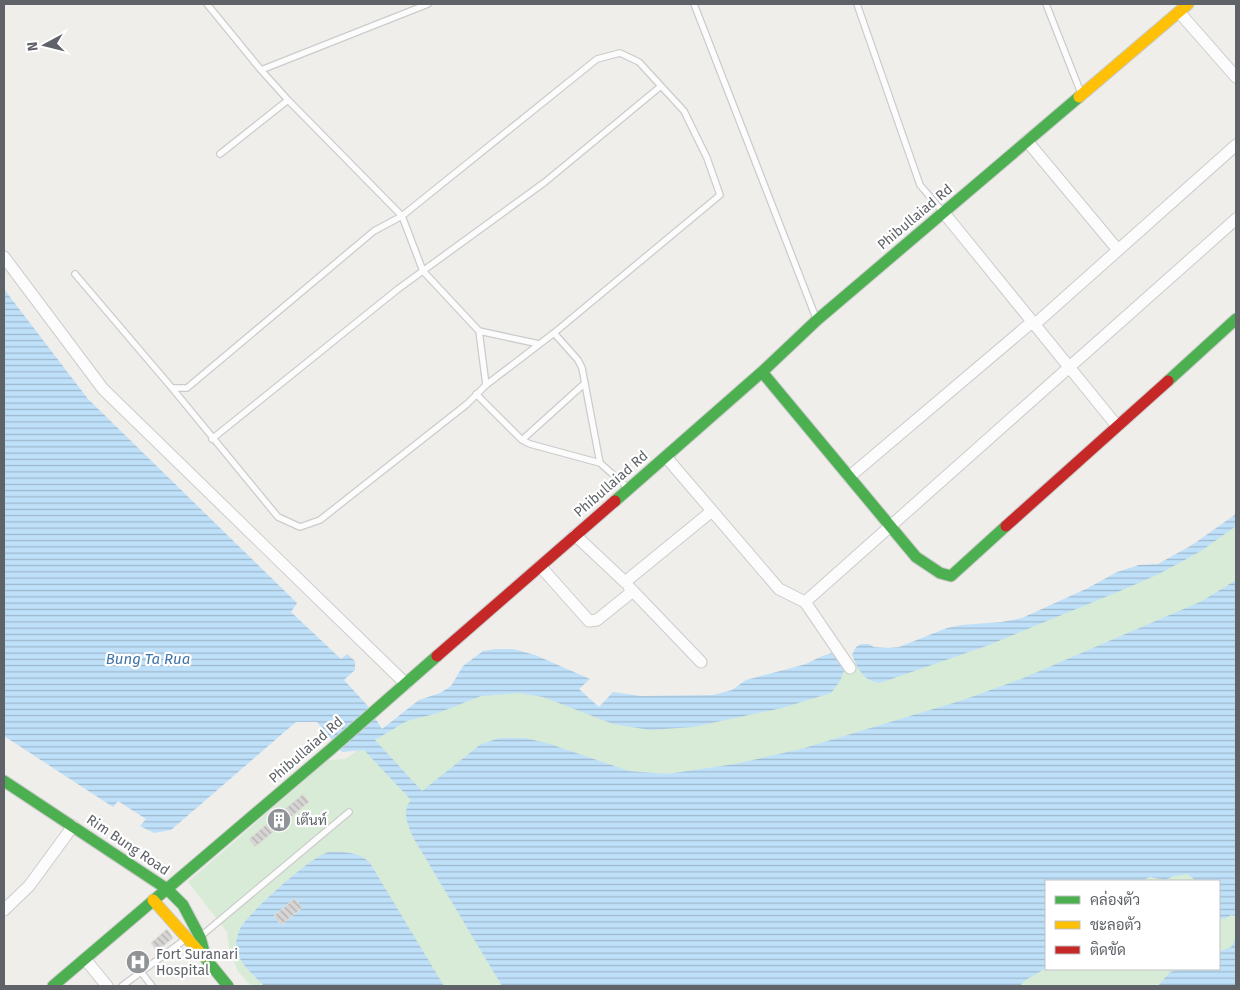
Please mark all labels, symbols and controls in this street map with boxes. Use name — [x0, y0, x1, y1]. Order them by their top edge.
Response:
north arrow — [20, 20, 70, 70]
text: N — [24, 41, 42, 52]
street label: Phibullaiad Rd — [874, 181, 956, 253]
street label: Phibullaiad Rd — [571, 447, 651, 521]
water label: Bung Ta Rua — [106, 650, 190, 668]
street label: Phibullaiad Rd — [266, 713, 346, 787]
building icon: เต๊นท์ — [266, 807, 292, 833]
street label: Rim Bung Road — [83, 811, 173, 879]
place label: เต๊นท์ — [296, 811, 327, 829]
legend — [1045, 880, 1220, 970]
text: คล่องตัว — [1090, 890, 1140, 909]
text: ชะลอตัว — [1090, 916, 1141, 934]
text: ติดขัด — [1090, 941, 1126, 959]
place label: Fort Suranari Hospital — [156, 946, 238, 979]
hospital icon: Fort Suranari Hospital — [125, 949, 151, 975]

